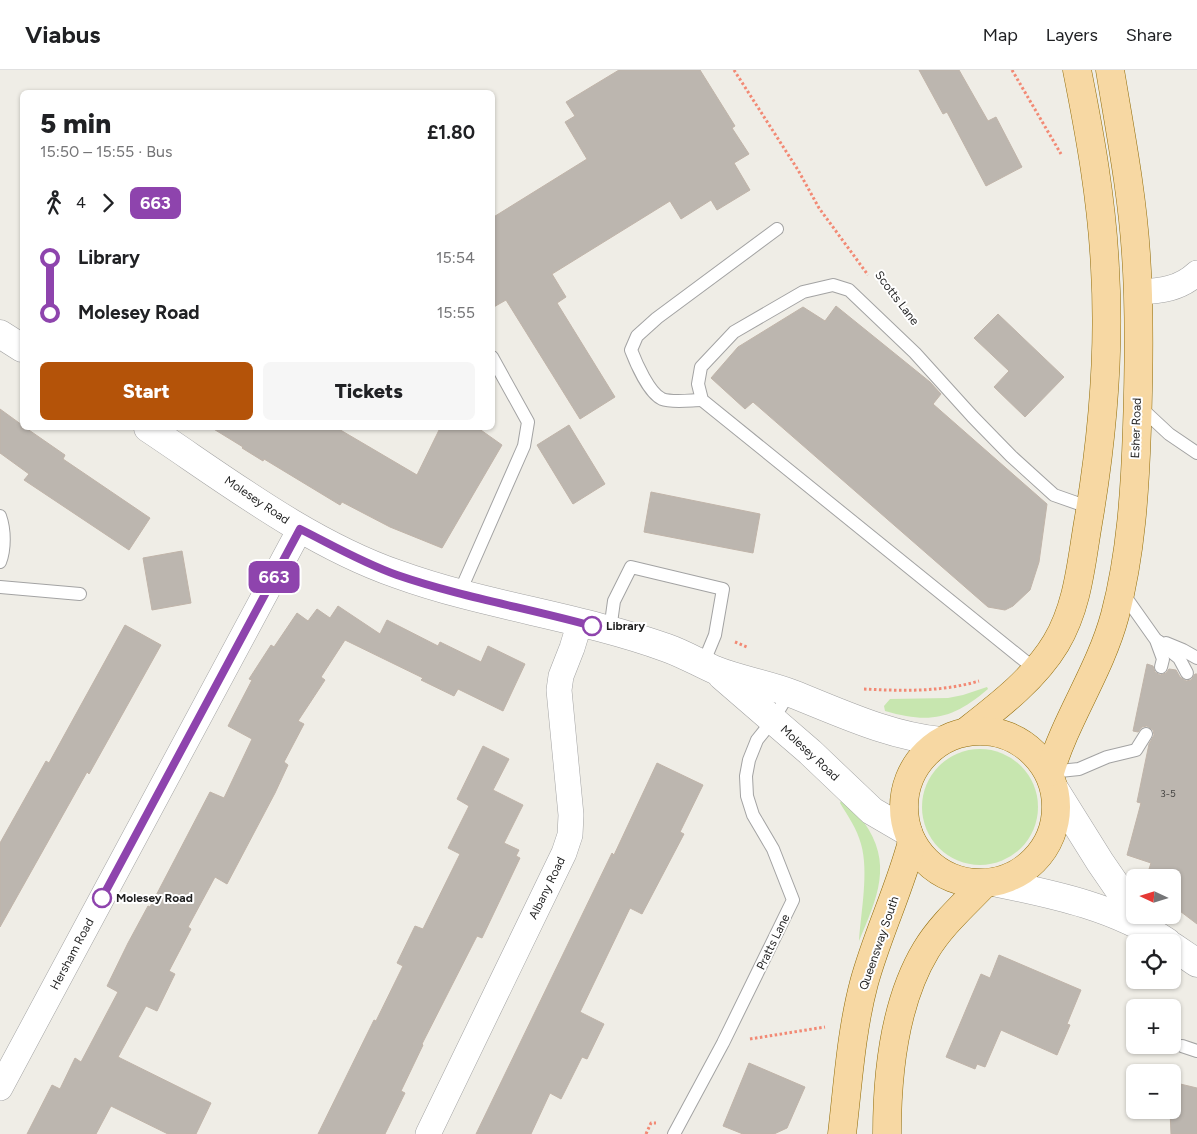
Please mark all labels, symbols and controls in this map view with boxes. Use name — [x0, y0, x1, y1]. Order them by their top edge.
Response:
text: Viabus — [25, 20, 101, 49]
text: Map — [983, 24, 1018, 46]
text: Layers — [1046, 24, 1098, 46]
text: Share — [1126, 24, 1172, 46]
text: 5 min — [40, 106, 111, 140]
text: £1.80 — [427, 121, 475, 144]
text: 15:50 – 15:55 · Bus — [40, 142, 172, 161]
icon: walk — [40, 189, 68, 217]
icon: forward — [94, 189, 122, 217]
text: 663 — [140, 192, 171, 214]
text: 4 — [76, 193, 86, 212]
text: Library — [78, 246, 140, 269]
text: 15:54 — [436, 248, 475, 267]
street label: Scotts Lane — [872, 268, 922, 328]
text: Molesey Road — [78, 301, 200, 324]
text: 15:55 — [437, 303, 475, 322]
button: Start — [40, 362, 253, 420]
button: Tickets — [263, 362, 475, 420]
street label: Esher Road — [1128, 397, 1144, 459]
street label: Molesey Road — [222, 473, 292, 527]
line badge: 663 — [245, 561, 303, 593]
text: 663 — [259, 566, 289, 588]
marker: Library — [582, 616, 602, 636]
place label: Library — [606, 619, 645, 633]
street label: Molesey Road — [778, 722, 842, 784]
house number: 3-5 — [1160, 787, 1176, 800]
street label: Albany Road — [526, 855, 568, 921]
north arrow — [1126, 869, 1181, 924]
map controls — [1126, 869, 1181, 1119]
marker: Molesey Road — [92, 888, 112, 908]
place label: Molesey Road — [116, 891, 193, 905]
street label: Queensway South — [856, 894, 902, 992]
street label: Pratts Lane — [753, 911, 793, 972]
street label: Hersham Road — [47, 916, 97, 992]
button: locate — [1126, 934, 1181, 989]
button: + — [1126, 999, 1181, 1054]
button: − — [1126, 1064, 1181, 1119]

